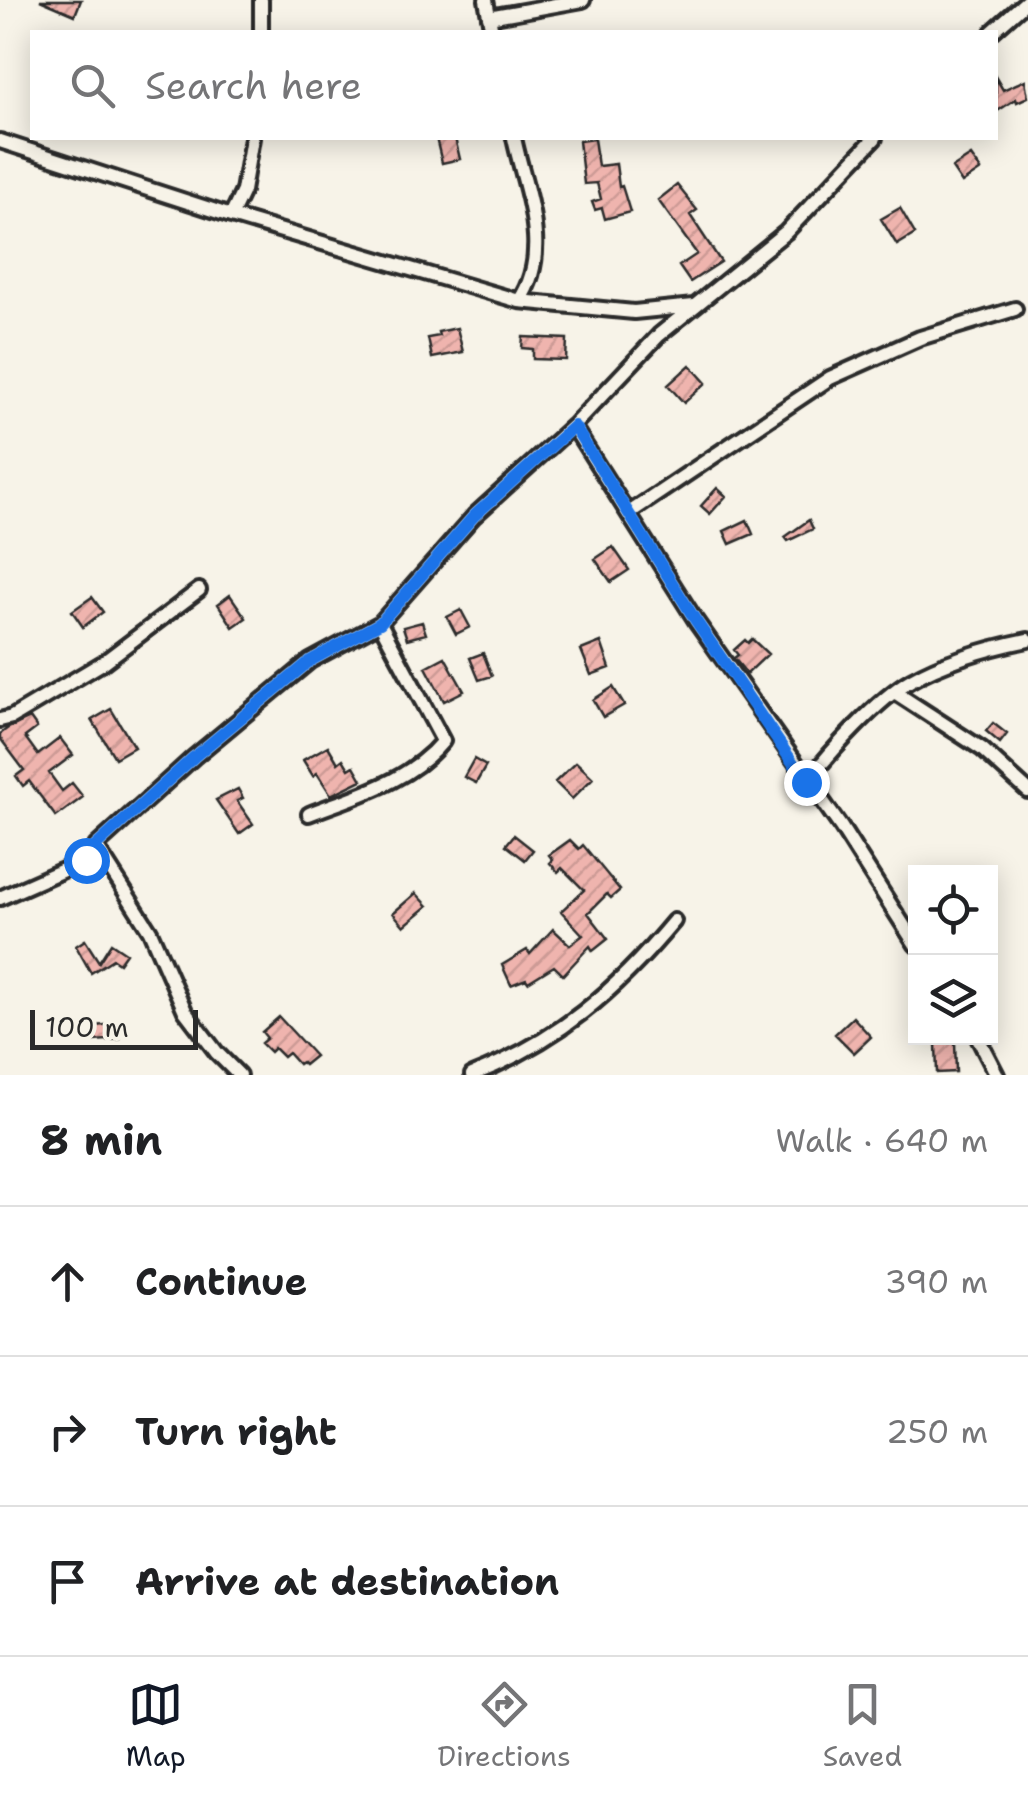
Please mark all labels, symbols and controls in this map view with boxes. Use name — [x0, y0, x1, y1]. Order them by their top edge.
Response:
search box — [30, 30, 998, 140]
icon: search — [65, 58, 120, 113]
text: Search here — [145, 60, 362, 111]
route end — [784, 760, 830, 806]
route start — [64, 838, 110, 884]
map controls — [908, 865, 998, 1045]
button: locate — [908, 865, 998, 955]
button: layers — [908, 955, 998, 1045]
scale bar — [30, 1005, 198, 1050]
text: 100 m — [45, 1008, 129, 1046]
text: 8 min — [40, 1112, 162, 1168]
text: Walk · 640 m — [776, 1119, 988, 1162]
icon: ahead — [40, 1254, 95, 1309]
text: Continue — [135, 1256, 307, 1307]
text: 390 m — [885, 1260, 988, 1303]
icon: right — [40, 1404, 95, 1459]
text: Turn right — [135, 1406, 337, 1457]
text: 250 m — [886, 1410, 988, 1453]
icon: arrive — [40, 1554, 95, 1609]
text: Arrive at destination — [135, 1556, 559, 1607]
tab: Map — [126, 1677, 186, 1775]
tab: Directions — [437, 1677, 571, 1775]
tab: Saved — [823, 1677, 902, 1775]

